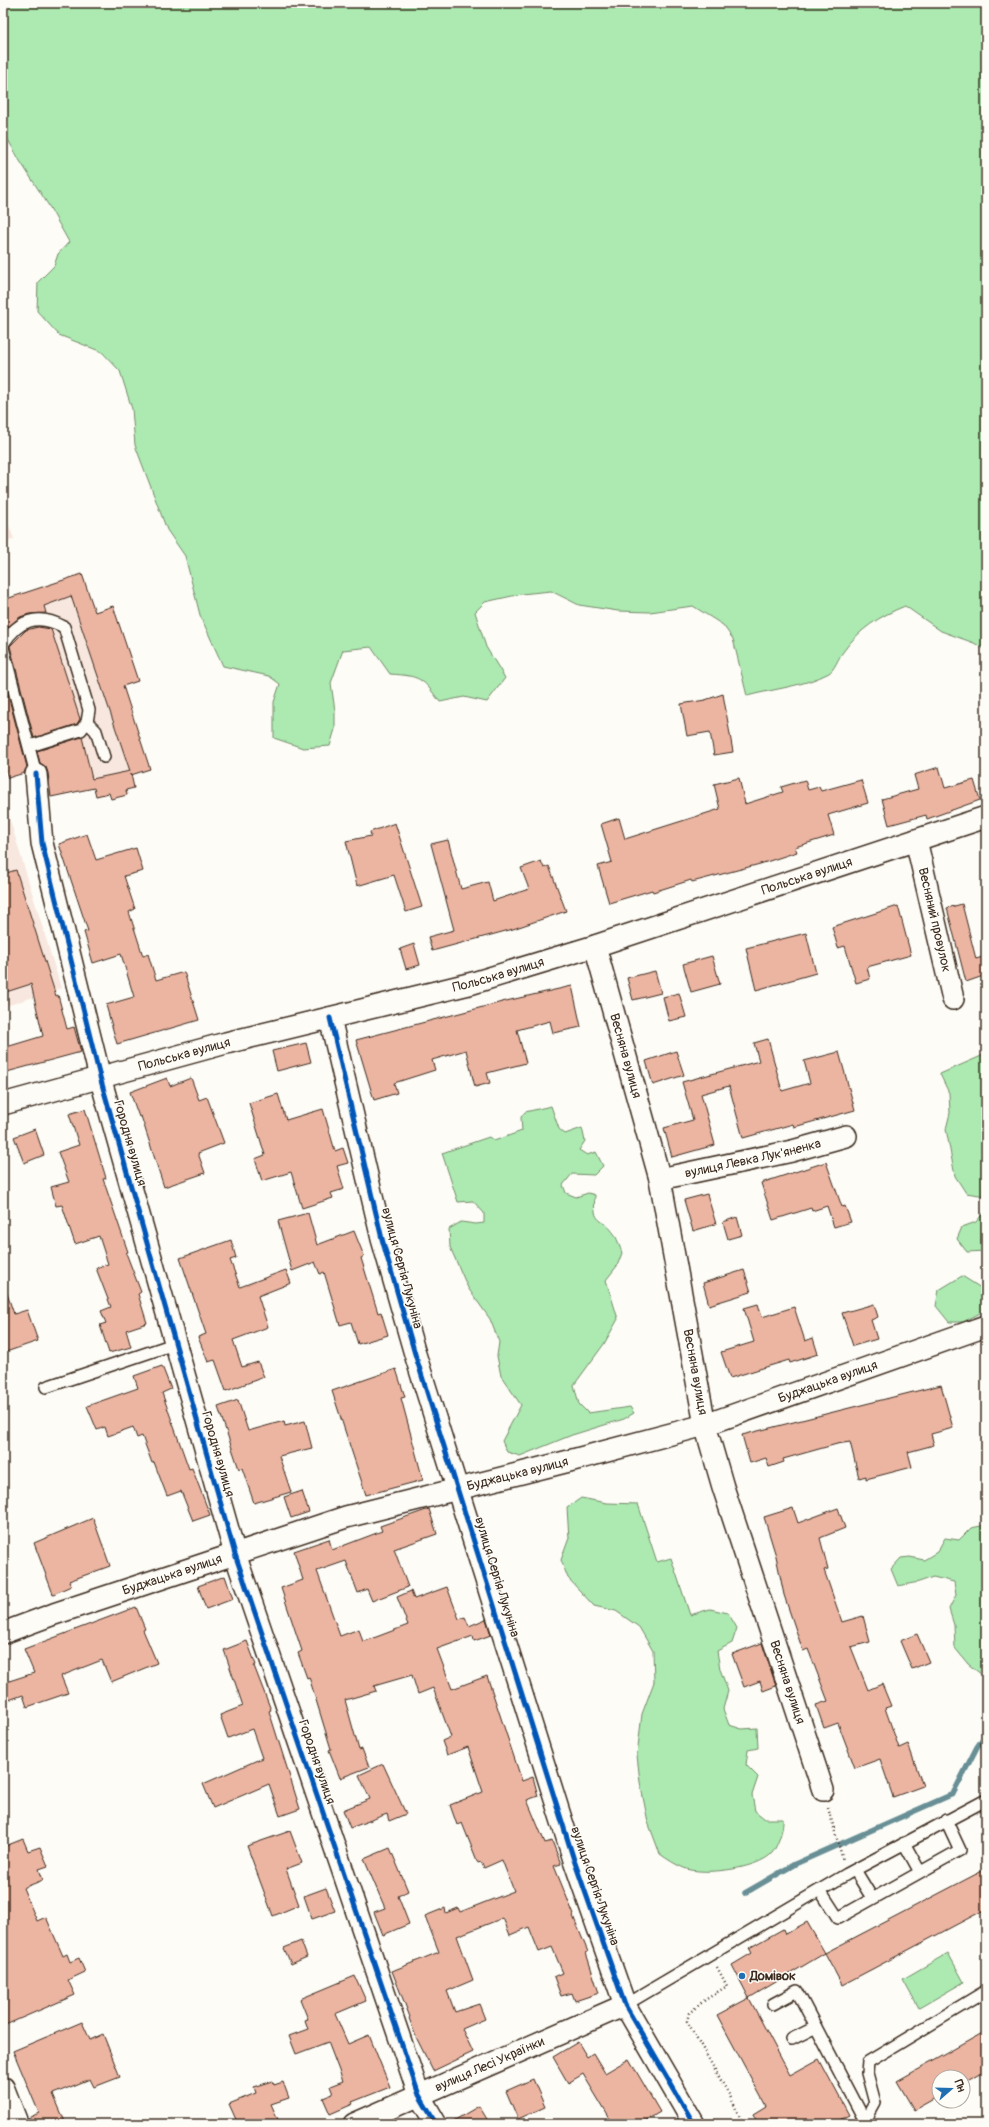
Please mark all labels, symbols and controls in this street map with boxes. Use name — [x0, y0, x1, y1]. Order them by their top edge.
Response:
street label: Польська вулиця — [759, 854, 854, 899]
street label: Весняний провулок — [915, 866, 955, 974]
street label: Польська вулиця — [451, 954, 546, 996]
street label: Весняна вулиця — [606, 1012, 645, 1100]
street label: Польська вулиця — [137, 1034, 232, 1075]
street label: Городня вулиця — [110, 1098, 150, 1188]
street label: вулиця Левка Лук'яненка — [683, 1135, 823, 1182]
street label: вулиця Сергія Лукуніна — [378, 1206, 426, 1330]
street label: Весняна вулиця — [680, 1328, 711, 1416]
street label: Буджацька вулиця — [776, 1357, 880, 1407]
street label: Городня вулиця — [198, 1409, 238, 1499]
street label: Буджацька вулиця — [465, 1453, 570, 1494]
street label: вулиця Сергія Лукуніна — [471, 1515, 523, 1639]
street label: Буджацька вулиця — [120, 1551, 224, 1599]
street label: Весняна вулиця — [766, 1638, 809, 1726]
street label: Городня вулиця — [295, 1718, 339, 1806]
street label: вулиця Сергія Лукуніна — [567, 1824, 623, 1948]
place label: Домівок — [749, 1968, 796, 1984]
marker: Домівок — [737, 1971, 747, 1981]
street label: вулиця Лесі Українки — [432, 2033, 547, 2096]
north arrow — [931, 2069, 971, 2109]
text: Пн — [952, 2078, 968, 2094]

